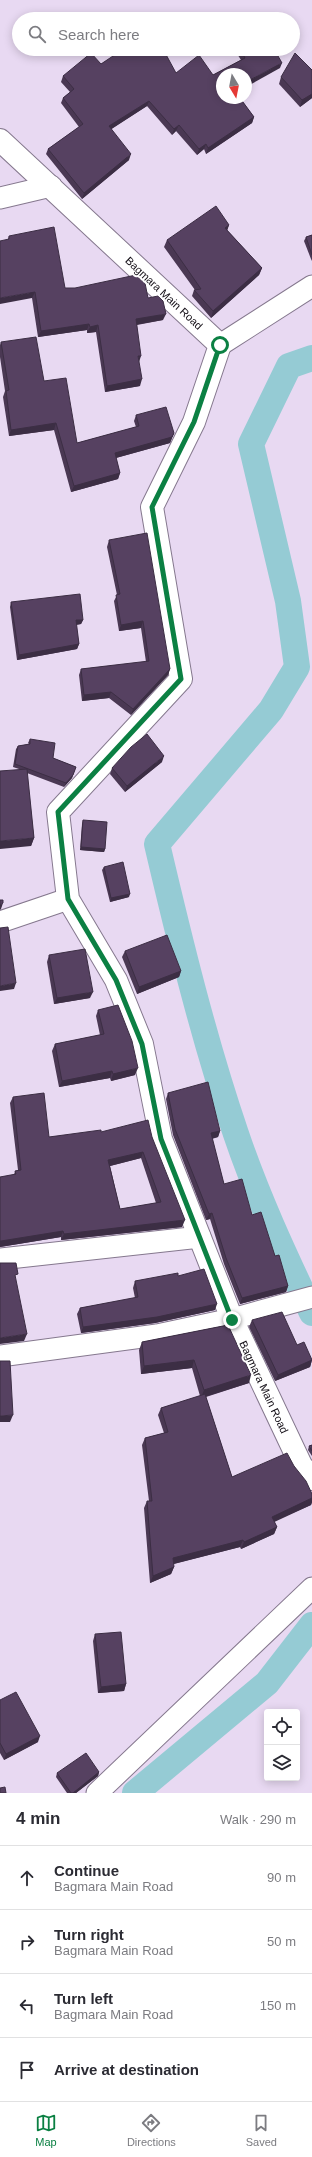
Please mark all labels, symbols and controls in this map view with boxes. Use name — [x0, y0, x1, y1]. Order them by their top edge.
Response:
search box — [12, 12, 300, 56]
icon: search — [26, 23, 48, 45]
text: Search here — [58, 26, 140, 43]
north arrow — [216, 68, 252, 104]
street label: Bagmara Main Road — [123, 254, 205, 332]
route start — [211, 336, 229, 354]
route end — [223, 1311, 241, 1329]
street label: Bagmara Main Road — [237, 1339, 291, 1435]
map controls — [264, 1709, 300, 1781]
button: locate — [264, 1709, 300, 1745]
button: layers — [264, 1745, 300, 1781]
text: 4 min — [16, 1809, 60, 1828]
text: Walk · 290 m — [220, 1812, 296, 1827]
text: Continue — [54, 1862, 119, 1879]
icon: ahead — [16, 1867, 38, 1889]
text: 90 m — [267, 1870, 296, 1885]
text: Bagmara Main Road — [54, 1879, 173, 1894]
text: Turn right — [54, 1926, 124, 1943]
icon: right — [16, 1931, 38, 1953]
text: 50 m — [267, 1934, 296, 1949]
text: Bagmara Main Road — [54, 1943, 173, 1958]
text: Turn left — [54, 1990, 113, 2007]
icon: left — [16, 1995, 38, 2017]
text: 150 m — [260, 1998, 296, 2013]
text: Bagmara Main Road — [54, 2007, 173, 2022]
icon: arrive — [16, 2059, 38, 2081]
text: Arrive at destination — [54, 2061, 199, 2078]
tab: Map — [35, 2112, 57, 2148]
tab: Directions — [127, 2112, 176, 2148]
tab: Saved — [246, 2112, 277, 2148]

